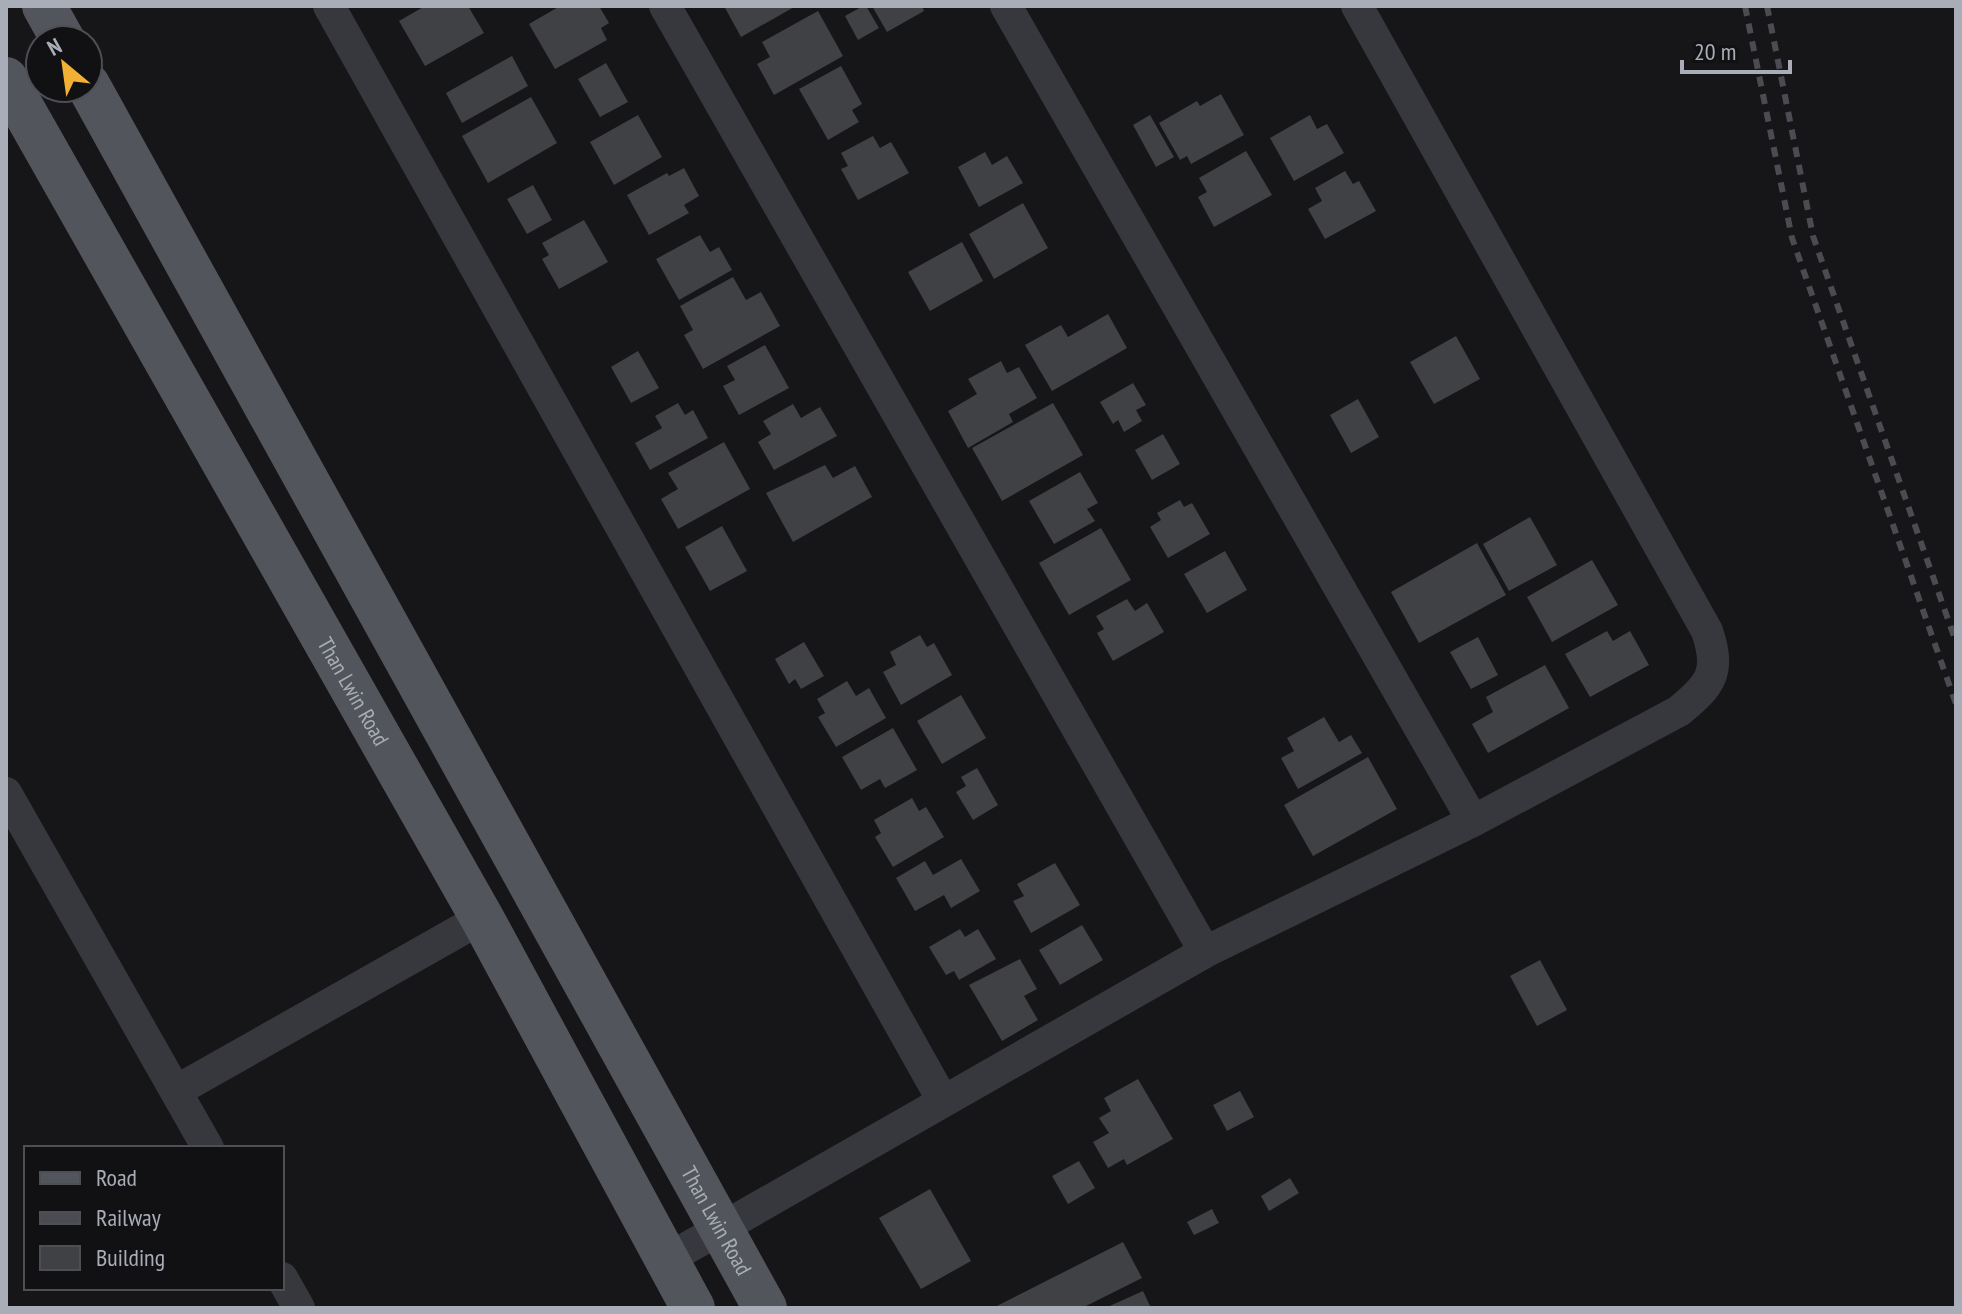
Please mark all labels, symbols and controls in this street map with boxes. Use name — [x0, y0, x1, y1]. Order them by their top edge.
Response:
north arrow — [24, 24, 104, 104]
scale bar — [1682, 24, 1790, 74]
text: N — [42, 31, 66, 62]
text: 20 m — [1694, 36, 1736, 67]
street label: Than Lwin Road — [312, 632, 395, 751]
legend — [24, 1146, 284, 1290]
street label: Than Lwin Road — [675, 1161, 758, 1280]
text: Road — [96, 1162, 137, 1193]
text: Railway — [96, 1202, 161, 1233]
text: Building — [96, 1242, 165, 1273]

